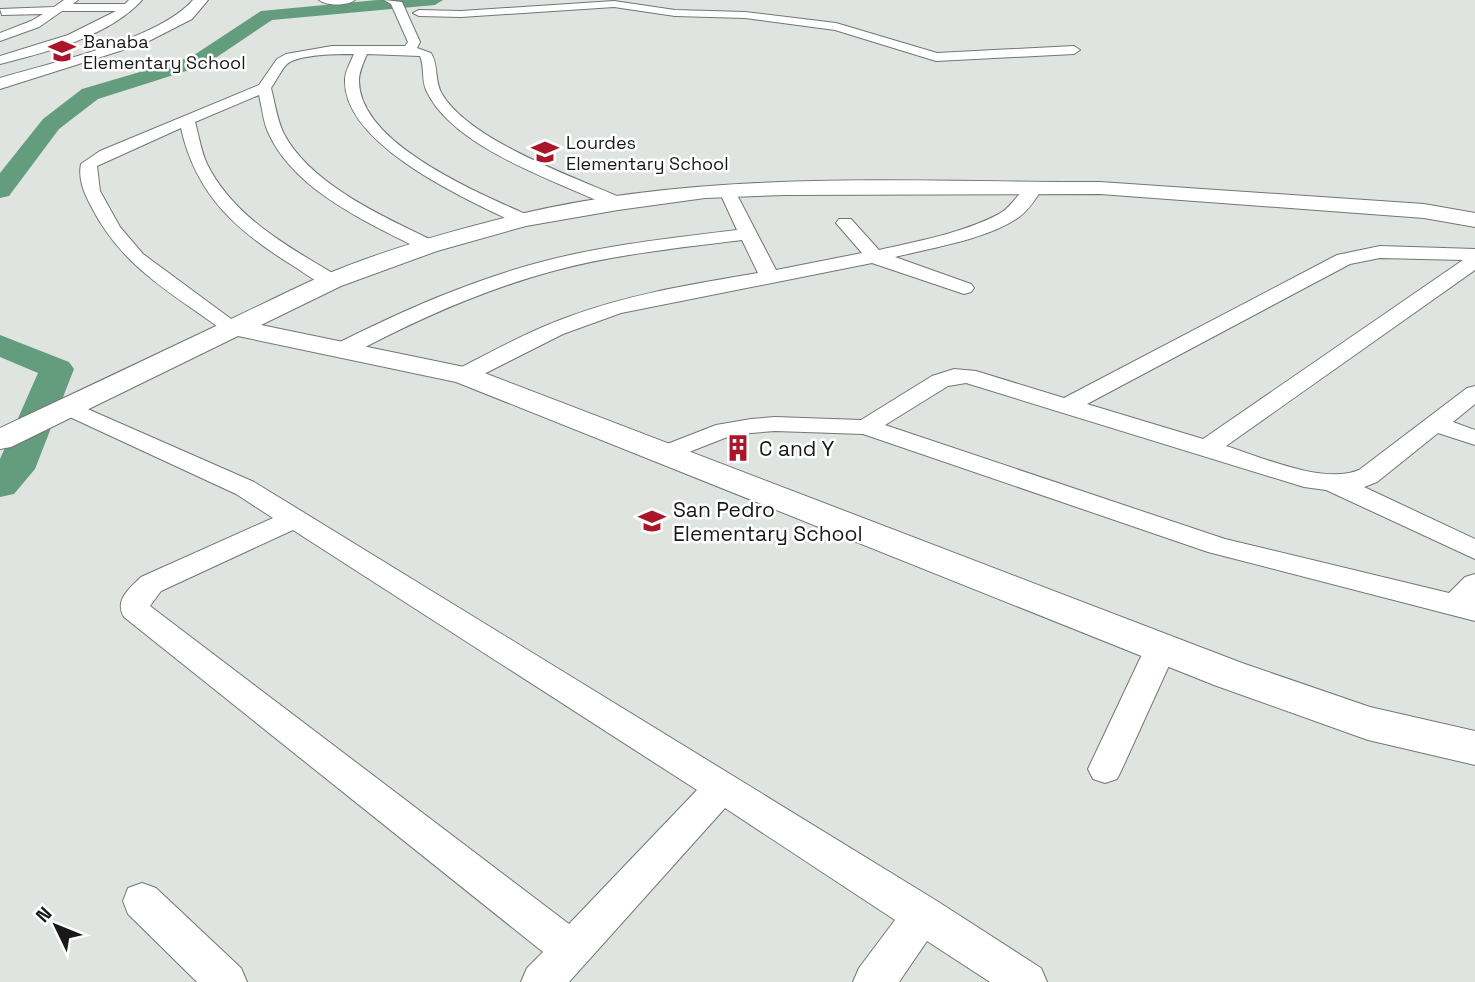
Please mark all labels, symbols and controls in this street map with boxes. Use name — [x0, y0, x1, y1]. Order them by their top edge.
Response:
place label: Banaba Elementary School — [83, 30, 246, 74]
school or university icon: Banaba Elementary School — [47, 36, 77, 66]
place label: Lourdes Elementary School — [566, 131, 729, 175]
school or university icon: Lourdes Elementary School — [530, 137, 560, 167]
building icon: C and Y — [723, 433, 753, 463]
place label: C and Y — [759, 435, 834, 462]
place label: San Pedro Elementary School — [673, 496, 863, 547]
school or university icon: San Pedro Elementary School — [637, 506, 667, 536]
north arrow — [21, 891, 91, 961]
text: N — [30, 902, 57, 928]

